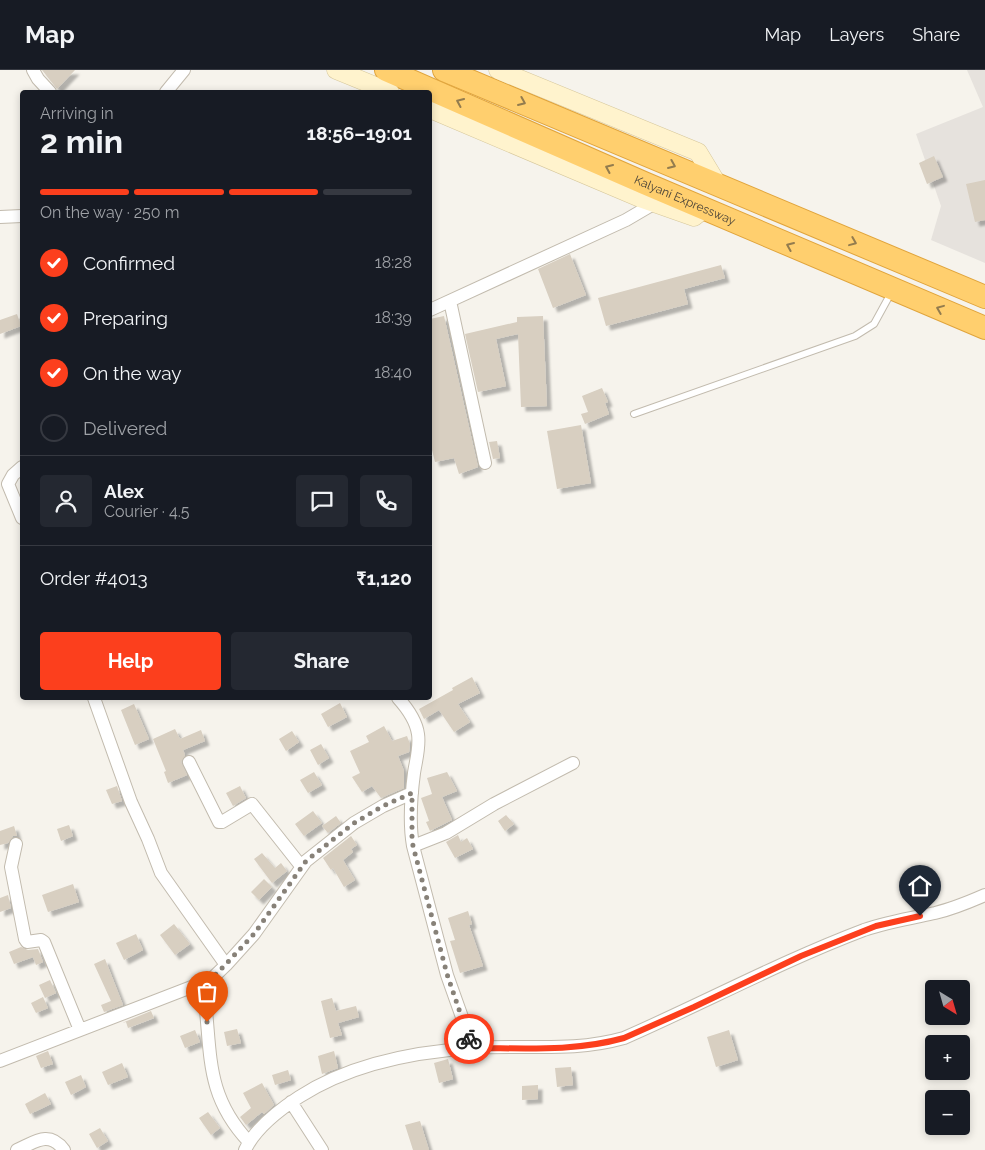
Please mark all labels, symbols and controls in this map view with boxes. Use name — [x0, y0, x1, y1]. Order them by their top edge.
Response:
text: Map — [25, 20, 75, 49]
text: Map — [765, 24, 801, 45]
text: Layers — [829, 24, 884, 45]
text: Share — [912, 24, 960, 45]
one-way arrow — [517, 96, 526, 107]
one-way arrow — [456, 98, 465, 108]
text: Arriving in — [40, 104, 114, 123]
text: 18:56–19:01 — [307, 122, 412, 144]
text: 2 min — [40, 123, 123, 160]
one-way arrow — [667, 159, 675, 169]
one-way arrow — [605, 163, 614, 174]
street label: Kalyani Expressway — [632, 173, 738, 228]
text: On the way · 250 m — [40, 203, 179, 222]
one-way arrow — [848, 236, 857, 247]
one-way arrow — [786, 241, 795, 252]
icon: check — [40, 249, 68, 277]
text: Confirmed — [83, 252, 175, 274]
text: 18:28 — [375, 253, 412, 272]
icon: check — [40, 304, 68, 332]
one-way arrow — [936, 305, 945, 315]
text: Preparing — [83, 307, 168, 329]
text: 18:39 — [375, 308, 412, 327]
icon: check — [40, 359, 68, 387]
text: On the way — [83, 362, 182, 384]
text: 18:40 — [374, 363, 412, 382]
text: Delivered — [83, 417, 167, 439]
button: person — [40, 475, 92, 527]
button: chat — [296, 475, 348, 527]
button: phone — [360, 475, 412, 527]
text: Alex — [104, 480, 144, 502]
text: Courier · 4.5 — [104, 502, 189, 521]
text: Order #4013 — [40, 567, 148, 589]
text: ₹1,120 — [356, 567, 412, 589]
button: Help — [40, 632, 221, 690]
button: Share — [231, 632, 412, 690]
pin — [899, 865, 941, 916]
icon: home — [906, 872, 934, 900]
pin — [186, 971, 228, 1022]
icon: bag — [193, 978, 221, 1006]
north arrow — [925, 980, 970, 1025]
map controls — [925, 980, 970, 1135]
courier — [444, 1014, 494, 1064]
icon: bike — [455, 1025, 483, 1053]
button: + — [925, 1035, 970, 1080]
button: − — [925, 1090, 970, 1135]

